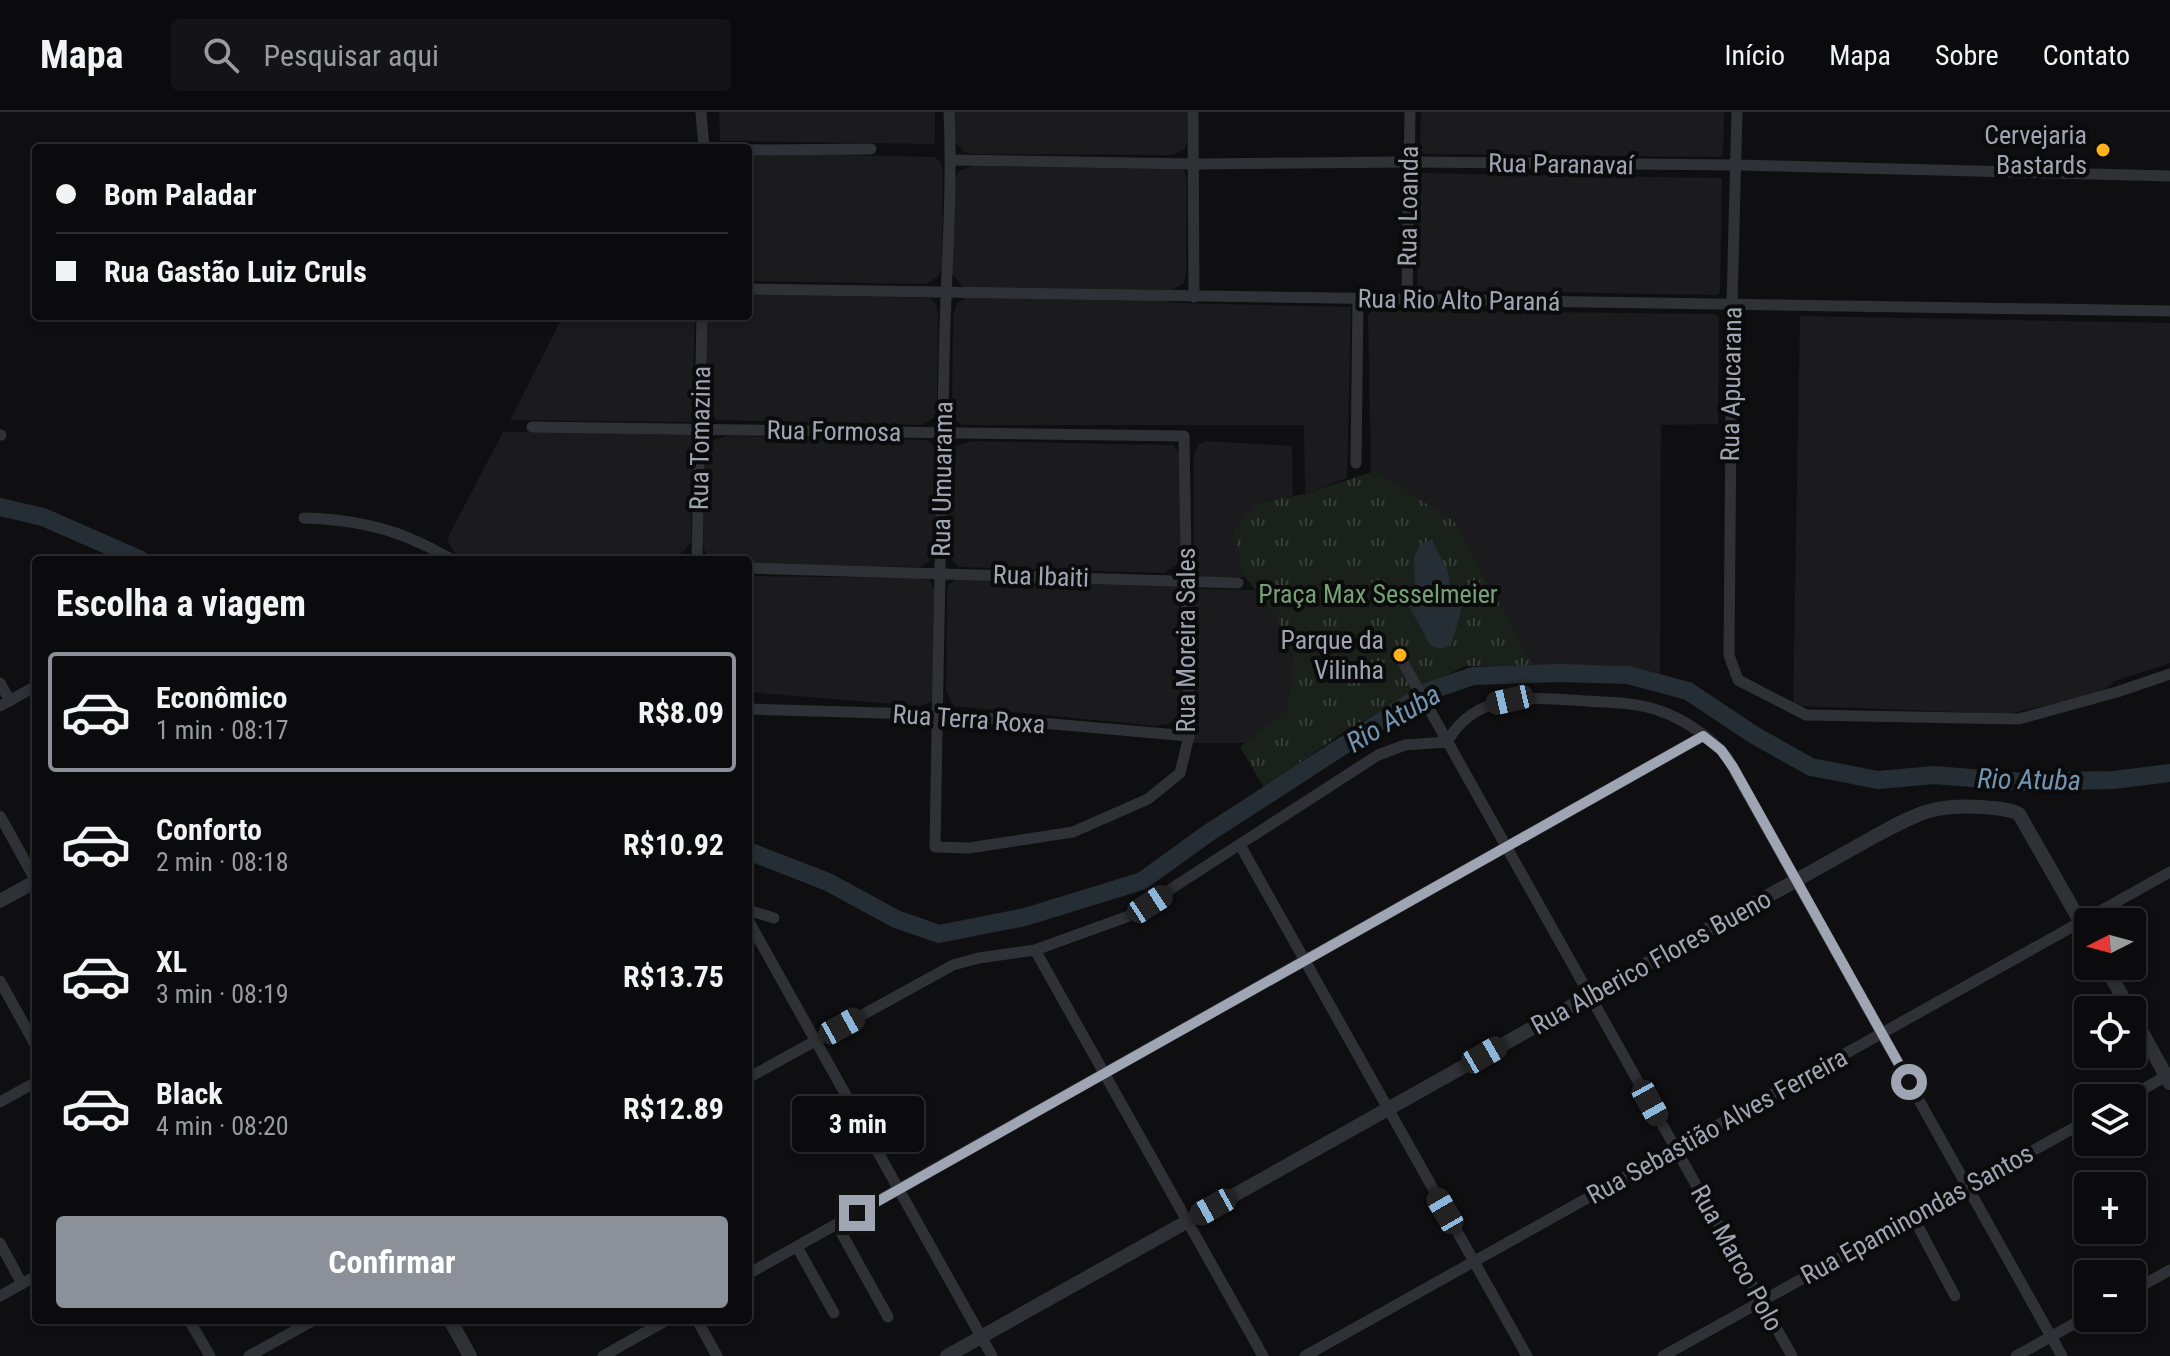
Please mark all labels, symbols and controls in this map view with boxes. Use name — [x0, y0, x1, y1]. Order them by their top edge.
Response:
search box — [171, 19, 731, 91]
text: Mapa — [40, 33, 123, 77]
icon: search — [199, 33, 243, 77]
text: Pesquisar aqui — [263, 38, 439, 73]
text: Início — [1725, 39, 1785, 72]
text: Mapa — [1829, 39, 1891, 72]
text: Sobre — [1935, 39, 1999, 72]
text: Contato — [2043, 39, 2130, 72]
place label: Cervejaria Bastards — [1984, 120, 2087, 180]
marker: Cervejaria Bastards — [2094, 141, 2112, 159]
street label: Rua Loanda — [1392, 145, 1424, 267]
street label: Rua Paranavaí — [1488, 148, 1636, 180]
text: Bom Paladar — [104, 177, 257, 212]
text: Rua Gastão Luiz Cruls — [104, 254, 367, 289]
street label: Rua Rio Alto Paraná — [1357, 283, 1561, 317]
street label: Rua Apucarana — [1715, 306, 1747, 462]
street label: Rua Tomazina — [684, 366, 716, 510]
street label: Rua Umuarama — [926, 401, 958, 557]
street label: Rua Formosa — [766, 415, 902, 447]
street label: Rua Moreira Sales — [1171, 547, 1201, 733]
street label: Rua Ibaiti — [992, 559, 1090, 593]
park label: Praça Max Sesselmeier — [1258, 579, 1498, 609]
text: Escolha a viagem — [56, 583, 306, 625]
place label: Parque da Vilinha — [1281, 625, 1384, 685]
marker: Parque da Vilinha — [1391, 646, 1409, 664]
icon: car — [60, 676, 132, 748]
water label: Rio Atuba — [1340, 678, 1446, 759]
text: Econômico — [156, 680, 287, 715]
car — [1484, 683, 1536, 717]
text: R$8.09 — [638, 695, 724, 730]
street label: Rua Terra Roxa — [892, 699, 1046, 739]
text: 1 min · 08:17 — [156, 715, 289, 745]
water label: Rio Atuba — [1977, 762, 2081, 797]
icon: car — [60, 808, 132, 880]
text: Conforto — [156, 812, 262, 847]
text: R$10.92 — [623, 827, 724, 862]
text: 2 min · 08:18 — [156, 847, 289, 877]
car — [1123, 881, 1177, 927]
street label: Rua Alberico Flores Bueno — [1526, 884, 1776, 1040]
north arrow — [2074, 908, 2146, 980]
map controls — [2074, 908, 2146, 1332]
icon: car — [60, 940, 132, 1012]
text: XL — [156, 944, 187, 979]
text: R$13.75 — [623, 959, 724, 994]
text: 3 min · 08:19 — [156, 979, 289, 1009]
button: locate — [2074, 996, 2146, 1068]
car — [815, 1004, 869, 1048]
car — [1457, 1033, 1511, 1077]
street label: Rua Sebastião Alves Ferreira — [1582, 1042, 1852, 1210]
route start — [1891, 1064, 1927, 1100]
icon: car — [60, 1072, 132, 1144]
text: Black — [156, 1076, 223, 1111]
car — [1628, 1076, 1672, 1130]
button: layers — [2074, 1084, 2146, 1156]
text: R$12.89 — [623, 1091, 724, 1126]
callout: 3 min — [791, 1097, 923, 1153]
text: 3 min — [829, 1109, 887, 1139]
text: 4 min · 08:20 — [156, 1111, 289, 1141]
street label: Rua Epaminondas Santos — [1796, 1138, 2038, 1290]
button: + — [2074, 1172, 2146, 1244]
street label: Rua Marco Polo — [1685, 1180, 1789, 1336]
car — [1423, 1184, 1467, 1238]
car — [1186, 1185, 1240, 1229]
route end — [839, 1195, 875, 1231]
button: Confirmar — [56, 1216, 728, 1308]
button: − — [2074, 1260, 2146, 1332]

